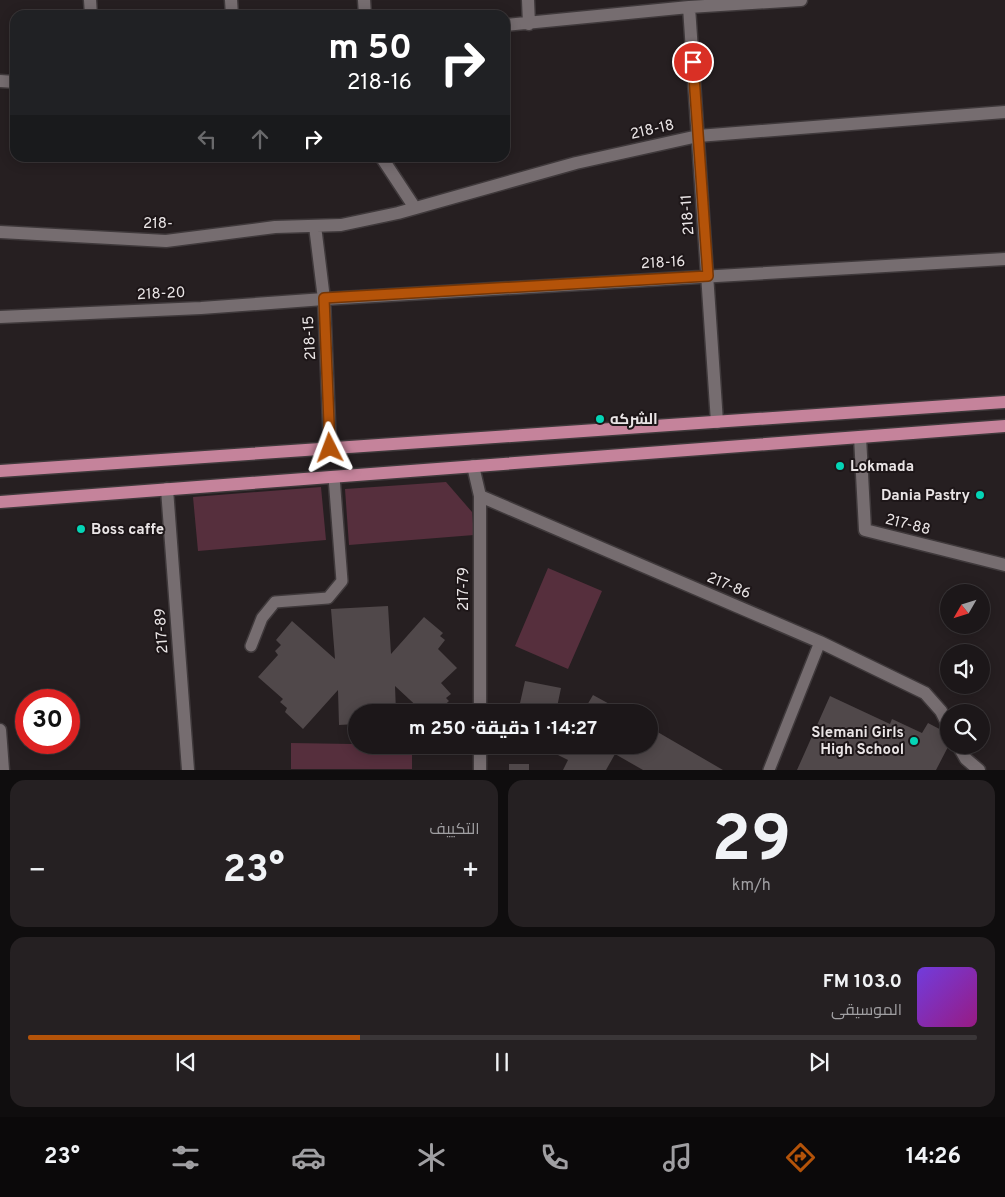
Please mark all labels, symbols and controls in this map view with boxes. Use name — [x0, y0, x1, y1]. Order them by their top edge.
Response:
text: 50 m — [328, 27, 412, 71]
icon: right — [430, 30, 495, 95]
pin — [672, 41, 714, 83]
icon: arrive — [679, 48, 707, 76]
text: 218-16 — [347, 70, 412, 97]
street label: 218-18 — [628, 116, 676, 145]
icon: left — [193, 125, 221, 153]
icon: ahead — [246, 125, 274, 153]
icon: right — [299, 125, 327, 153]
street label: 218-11 — [678, 194, 699, 236]
street label: 218- — [143, 215, 173, 234]
street label: 218-16 — [640, 253, 686, 274]
street label: 218-20 — [136, 284, 186, 305]
street label: 218-15 — [300, 315, 321, 361]
place label: الشركه — [610, 411, 658, 430]
marker: الشركه — [594, 413, 606, 425]
position arrow — [303, 421, 355, 473]
place label: Lokmada — [850, 458, 914, 477]
marker: Lokmada — [834, 460, 846, 472]
place label: Dania Pastry — [881, 487, 970, 506]
marker: Dania Pastry — [974, 489, 986, 501]
street label: 217-88 — [883, 511, 932, 540]
place label: Boss caffe — [91, 521, 164, 540]
marker: Boss caffe — [75, 523, 87, 535]
street label: 217-79 — [455, 567, 474, 611]
street label: 217-86 — [704, 569, 753, 604]
north arrow — [940, 584, 990, 634]
map controls — [940, 584, 990, 754]
street label: 217-89 — [151, 607, 174, 654]
button: sound — [940, 644, 990, 694]
speed limit sign: 30 — [15, 689, 80, 754]
button: search — [940, 704, 990, 754]
text: 14:27 · 1 دقيقة · 250 m — [409, 717, 597, 741]
place label: Slemani Girls High School — [811, 724, 904, 760]
marker: Slemani Girls High School — [908, 735, 920, 747]
text: 29 — [711, 802, 791, 884]
text: التكييف — [429, 820, 480, 840]
text: 23° — [223, 847, 285, 896]
text: − — [28, 854, 46, 890]
text: + — [461, 854, 479, 890]
text: km/h — [732, 876, 771, 896]
text: 103.0 FM — [823, 970, 902, 994]
text: الموسيقى — [831, 1001, 902, 1021]
icon: previous — [172, 1048, 200, 1076]
icon: pause — [488, 1048, 516, 1076]
icon: next — [805, 1048, 833, 1076]
icon: filters — [168, 1140, 203, 1175]
icon: car — [291, 1140, 326, 1175]
icon: climate — [414, 1140, 449, 1175]
icon: phone — [537, 1140, 572, 1175]
icon: music — [660, 1140, 695, 1175]
icon: directions — [783, 1140, 818, 1175]
text: 23° — [44, 1144, 80, 1171]
text: 14:26 — [906, 1144, 961, 1171]

